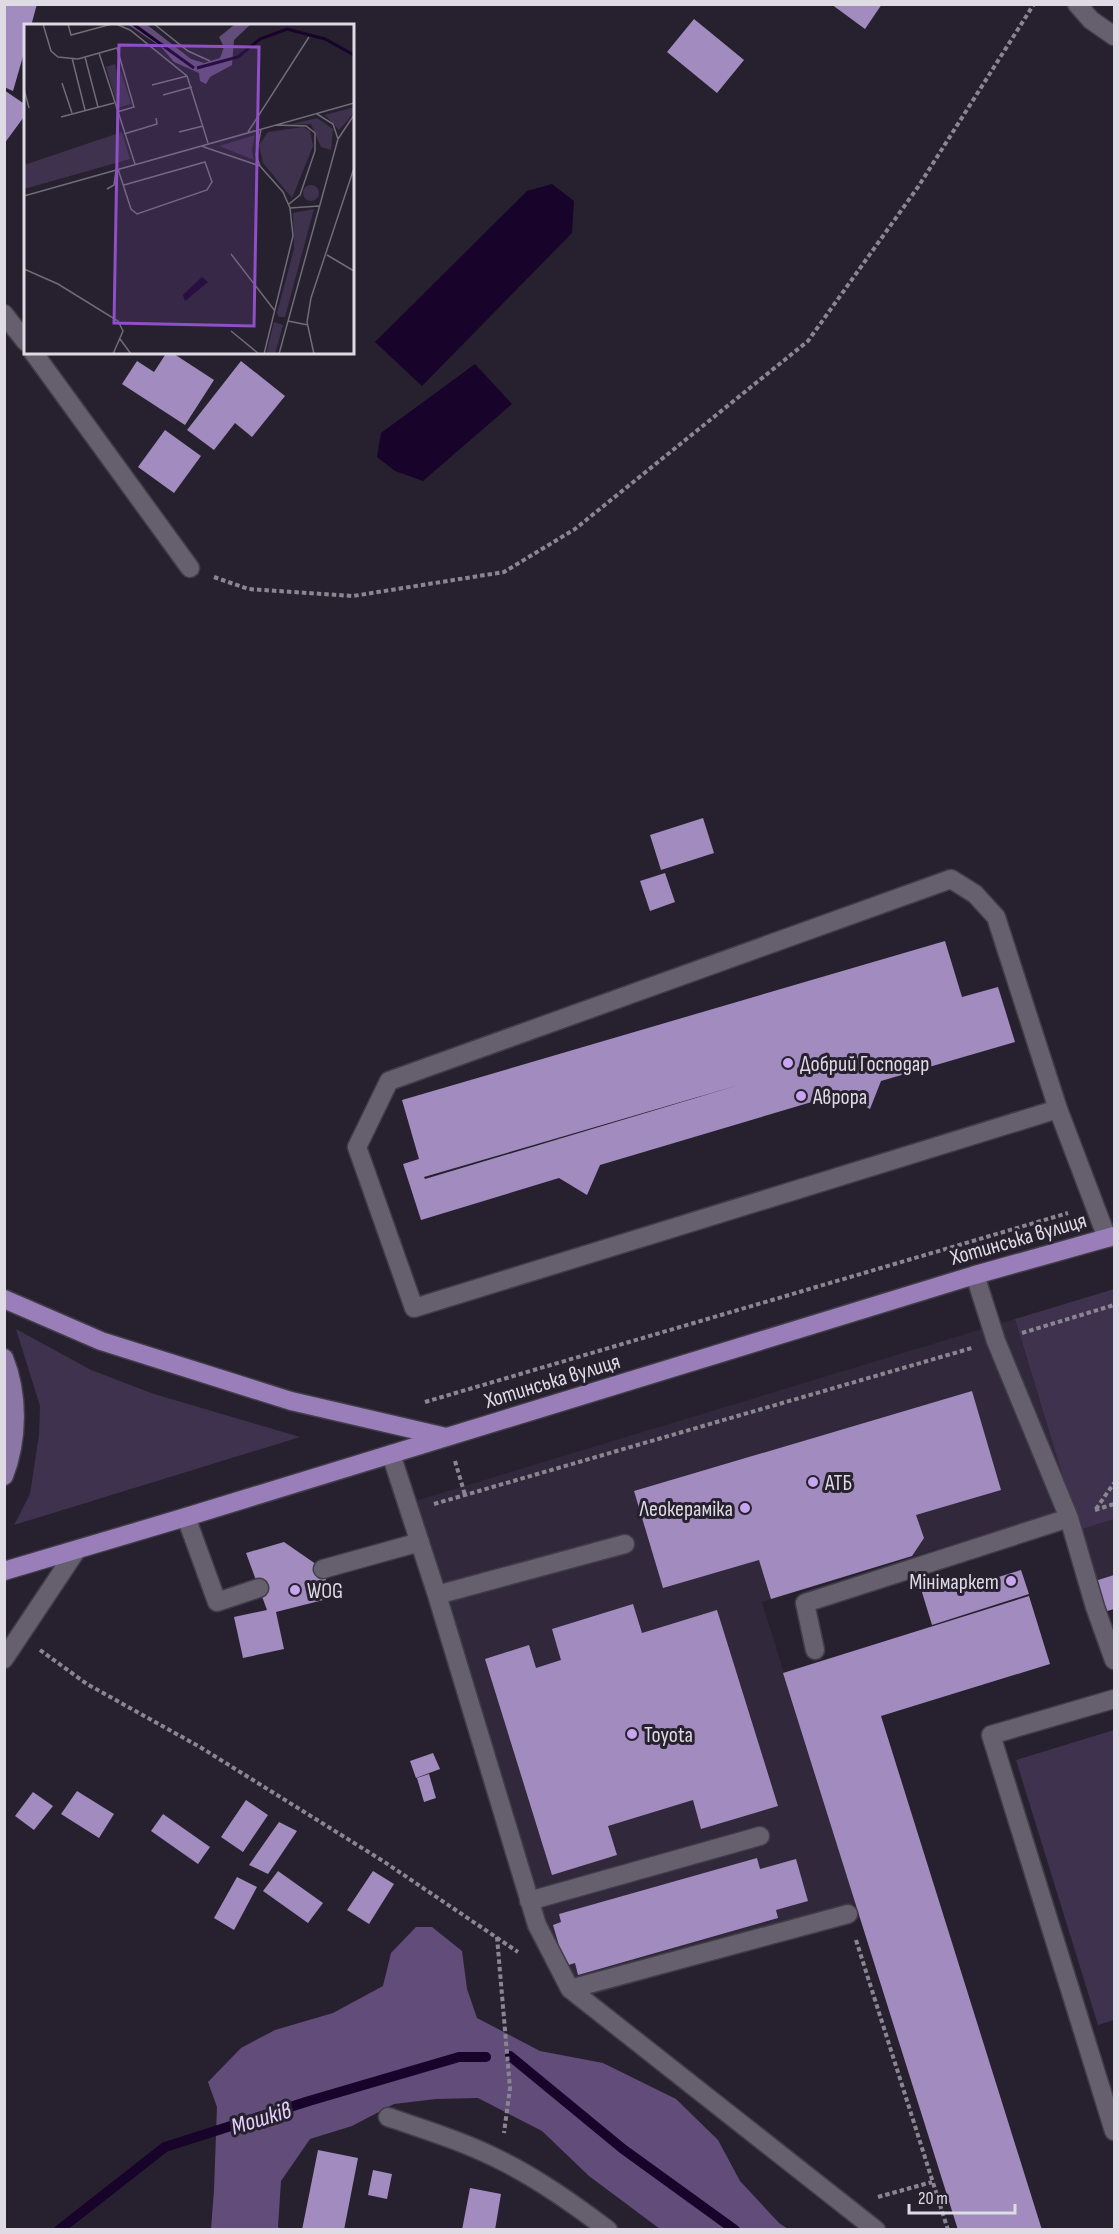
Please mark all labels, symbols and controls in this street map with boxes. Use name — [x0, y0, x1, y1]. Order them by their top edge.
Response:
inset map — [24, 24, 354, 354]
place label: Добрий Господар — [800, 1051, 929, 1078]
marker: Добрий Господар — [781, 1056, 795, 1070]
place label: Аврора — [812, 1084, 867, 1111]
marker: Аврора — [794, 1089, 808, 1103]
street label: Хотинська вулиця — [946, 1207, 1090, 1272]
street label: Хотинська вулиця — [480, 1348, 624, 1415]
place label: АТБ — [824, 1470, 852, 1497]
marker: АТБ — [806, 1475, 820, 1489]
place label: Леокераміка — [638, 1496, 733, 1523]
marker: Леокераміка — [738, 1501, 752, 1515]
place label: Мінімаркет — [909, 1569, 999, 1596]
marker: Мінімаркет — [1004, 1574, 1018, 1588]
place label: WOG — [307, 1578, 343, 1605]
marker: WOG — [288, 1583, 302, 1597]
place label: Toyota — [644, 1722, 693, 1749]
marker: Toyota — [625, 1727, 639, 1741]
water label: Мошків — [227, 2096, 295, 2141]
scale bar — [909, 2177, 1016, 2215]
text: 20 m — [918, 2188, 948, 2209]

